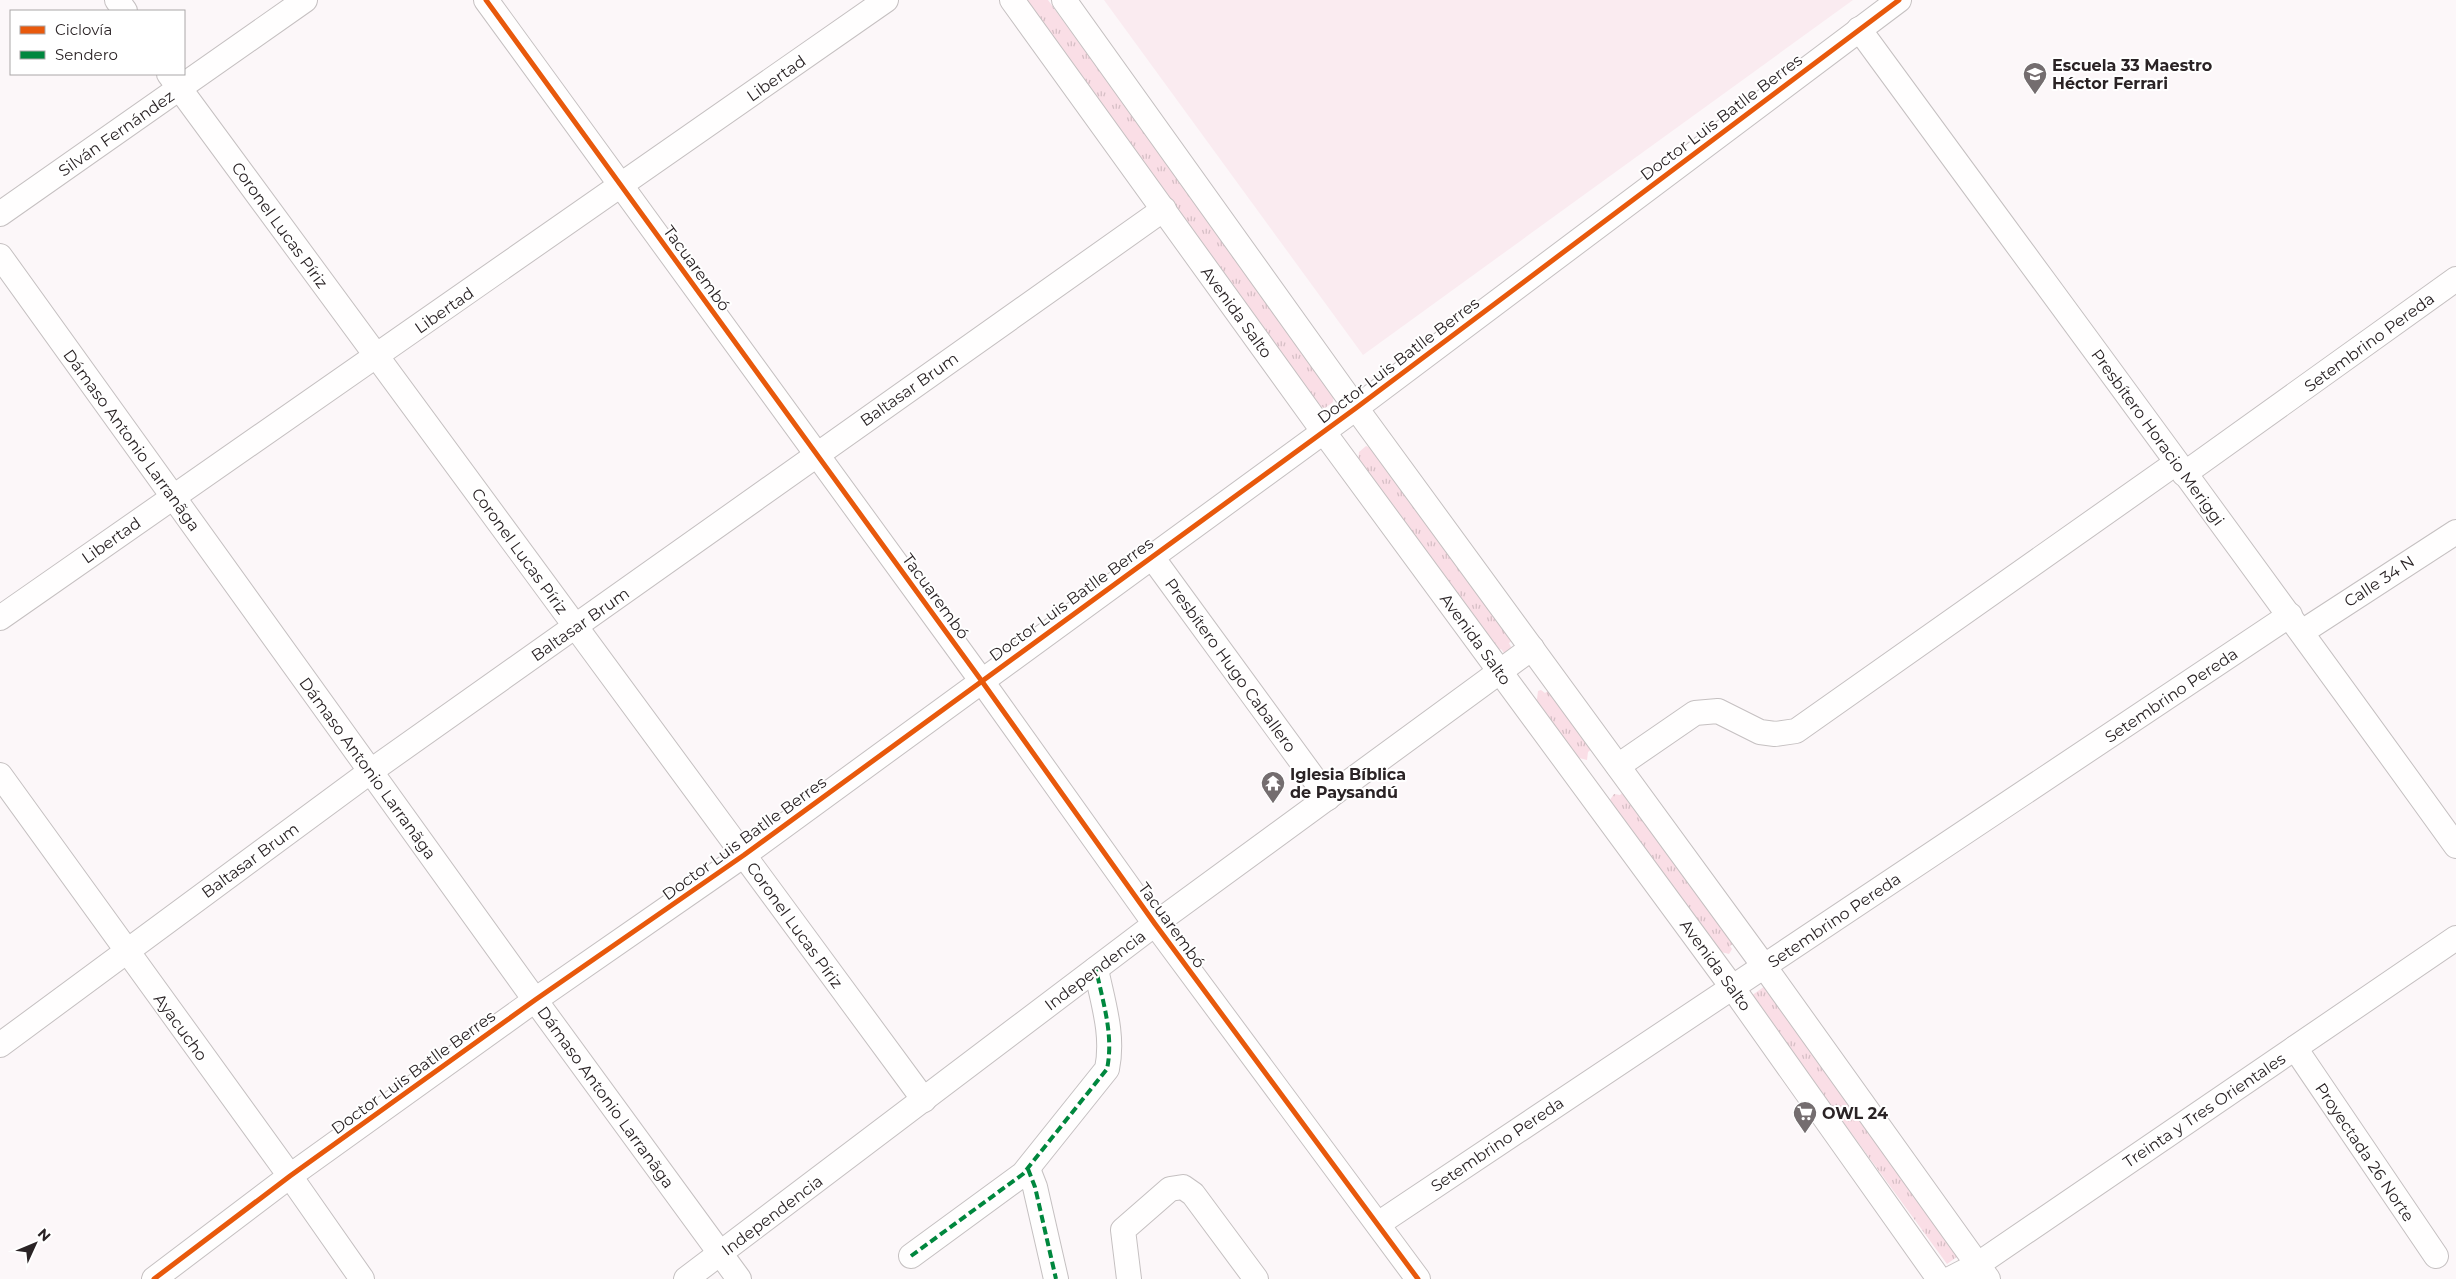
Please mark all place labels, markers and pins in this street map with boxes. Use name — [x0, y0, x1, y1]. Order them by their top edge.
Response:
place label: Escuela 33 Maestro Héctor Ferrari — [2052, 56, 2212, 93]
school or university icon: Escuela 33 Maestro Héctor Ferrari — [2022, 61, 2048, 95]
place label: Iglesia Bíblica de Paysandú — [1290, 765, 1406, 802]
temple icon: Iglesia Bíblica de Paysandú — [1260, 770, 1286, 804]
supermarket icon: OWL 24 — [1792, 1100, 1818, 1134]
place label: OWL 24 — [1822, 1104, 1888, 1123]

